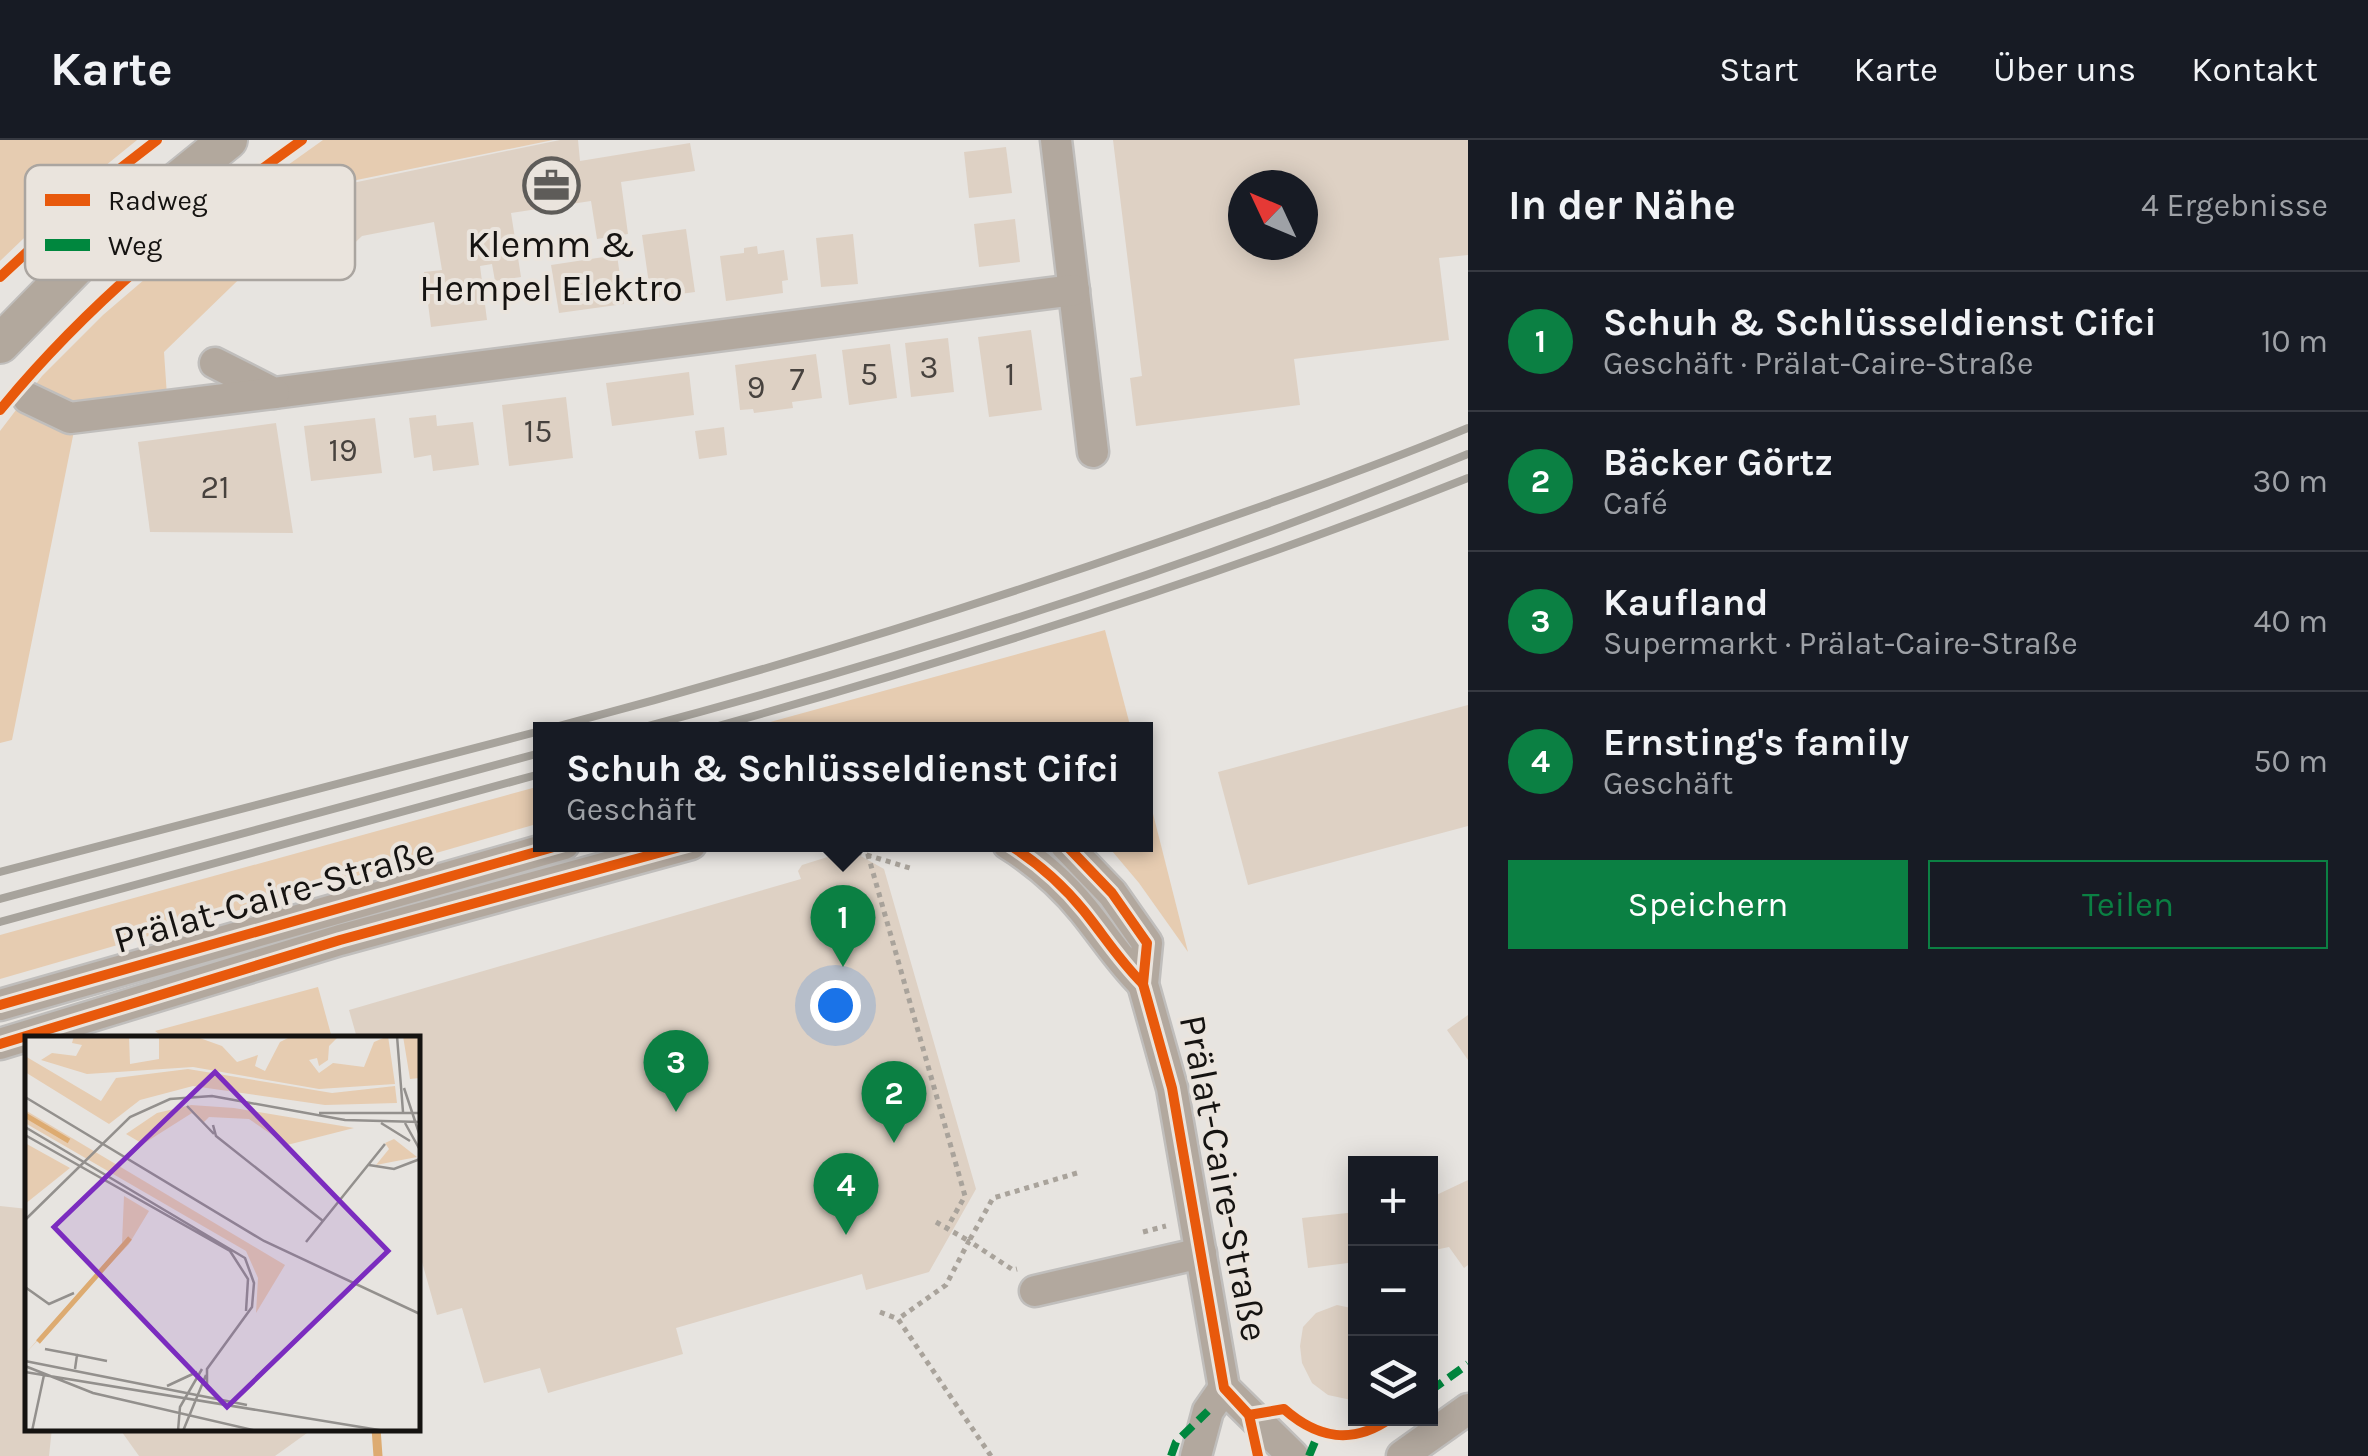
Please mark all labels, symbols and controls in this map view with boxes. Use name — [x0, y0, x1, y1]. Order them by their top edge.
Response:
text: Karte — [50, 41, 173, 97]
text: Start — [1719, 49, 1799, 90]
text: Karte — [1854, 49, 1938, 90]
text: Über uns — [1993, 49, 2136, 90]
text: Kontakt — [2191, 49, 2318, 90]
office icon: Klemm & Hempel Elektro — [521, 156, 581, 216]
legend — [25, 165, 355, 280]
north arrow — [1228, 170, 1318, 260]
text: In der Nähe — [1508, 180, 1736, 230]
text: Radweg — [108, 184, 208, 217]
text: 4 Ergebnisse — [2141, 187, 2328, 224]
place label: Klemm & Hempel Elektro — [419, 222, 683, 311]
text: Weg — [108, 229, 163, 262]
text: Schuh & Schlüsseldienst Cifci — [1603, 300, 2157, 345]
text: 1 — [1535, 323, 1546, 360]
text: 10 m — [2261, 323, 2328, 360]
text: Geschäft · Prälat-Caire-Straße — [1603, 345, 2033, 382]
house number: 3 — [920, 349, 938, 386]
house number: 5 — [860, 356, 878, 393]
house number: 1 — [1005, 356, 1015, 393]
house number: 7 — [789, 361, 805, 398]
house number: 9 — [747, 369, 765, 406]
house number: 15 — [524, 413, 552, 450]
house number: 19 — [328, 432, 358, 469]
text: Bäcker Görtz — [1603, 440, 1833, 485]
text: 2 — [1531, 463, 1550, 500]
text: 30 m — [2253, 463, 2328, 500]
house number: 21 — [200, 469, 230, 506]
text: Café — [1603, 485, 1668, 522]
text: Kaufland — [1603, 580, 1769, 625]
text: 3 — [1531, 603, 1550, 640]
text: 40 m — [2254, 603, 2328, 640]
text: Supermarkt · Prälat-Caire-Straße — [1603, 625, 2078, 662]
text: Ernsting's family — [1603, 720, 1909, 765]
popup — [533, 722, 1153, 852]
text: 4 — [1531, 743, 1550, 780]
text: 50 m — [2253, 743, 2328, 780]
text: Schuh & Schlüsseldienst Cifci — [566, 746, 1120, 791]
text: Geschäft — [1603, 765, 1733, 802]
text: Geschäft — [566, 791, 696, 828]
street label: Prälat-Caire-Straße — [109, 828, 440, 963]
button: Speichern — [1508, 860, 1908, 949]
button: Teilen — [1928, 860, 2328, 949]
pin: 1 — [810, 884, 876, 967]
your location — [810, 980, 861, 1031]
street label: Prälat-Caire-Straße — [1170, 1011, 1277, 1345]
pin: 3 — [644, 1030, 708, 1112]
inset map — [25, 1036, 420, 1431]
pin: 2 — [862, 1060, 926, 1143]
pin: 4 — [814, 1152, 878, 1235]
map controls — [1348, 1156, 1438, 1426]
button: + — [1348, 1156, 1438, 1246]
button: − — [1348, 1246, 1438, 1336]
button: layers — [1348, 1336, 1438, 1426]

